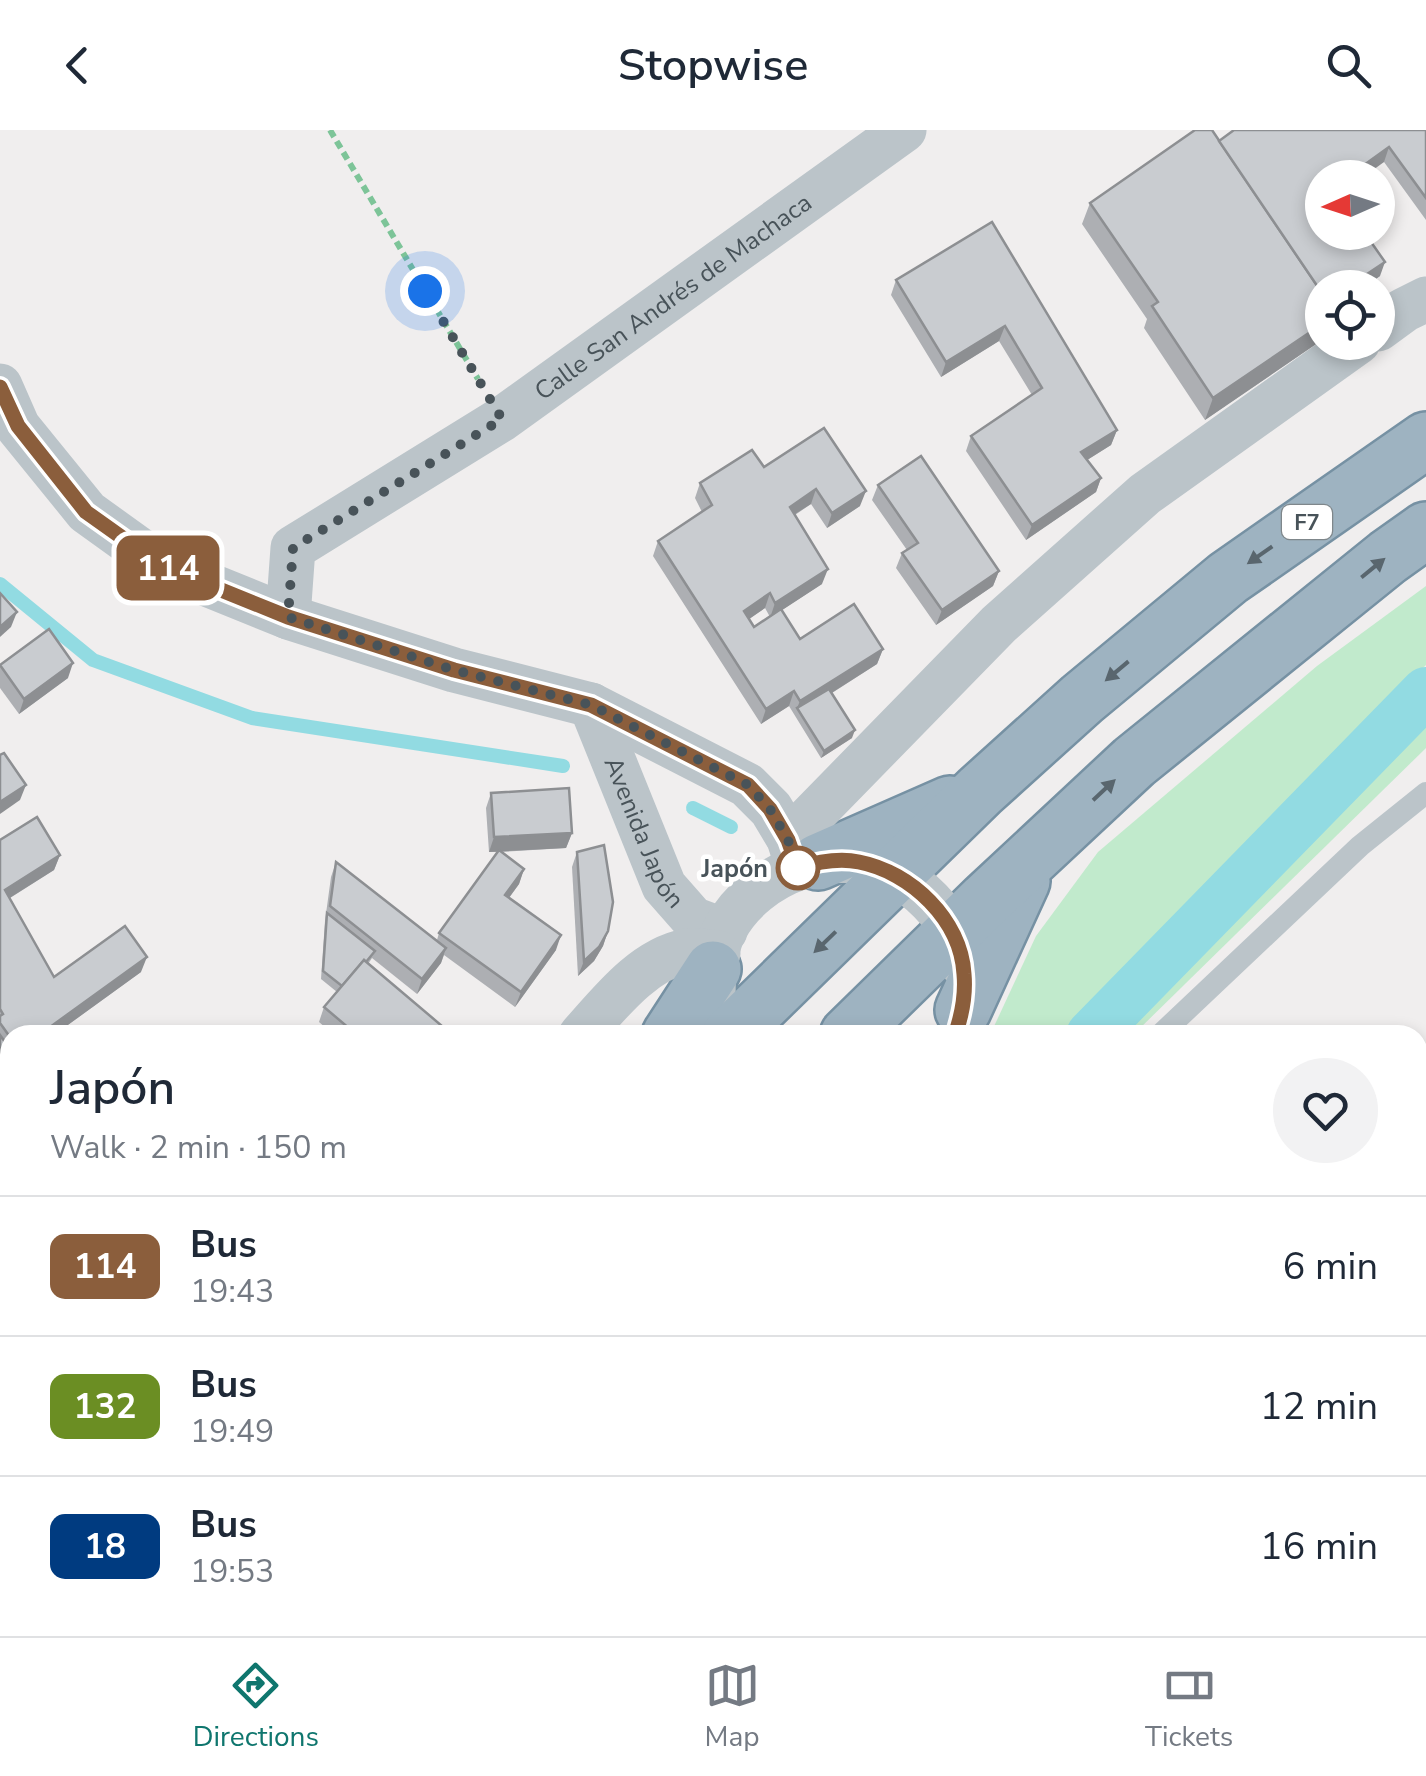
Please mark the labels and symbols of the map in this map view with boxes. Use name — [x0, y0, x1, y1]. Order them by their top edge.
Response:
north arrow — [1305, 160, 1395, 250]
street label: Calle San Andrés de Machaca — [528, 186, 819, 408]
your location — [400, 266, 450, 316]
road number: F7 — [1282, 505, 1332, 539]
line badge: 114 — [110, 536, 226, 600]
one-way arrow — [1246, 545, 1273, 564]
one-way arrow — [1360, 558, 1386, 579]
one-way arrow — [1104, 659, 1129, 681]
street label: Avenida Japón — [596, 752, 692, 916]
one-way arrow — [1092, 779, 1116, 802]
marker: Japón — [777, 847, 819, 889]
place label: Japón — [700, 852, 768, 886]
one-way arrow — [814, 929, 838, 953]

